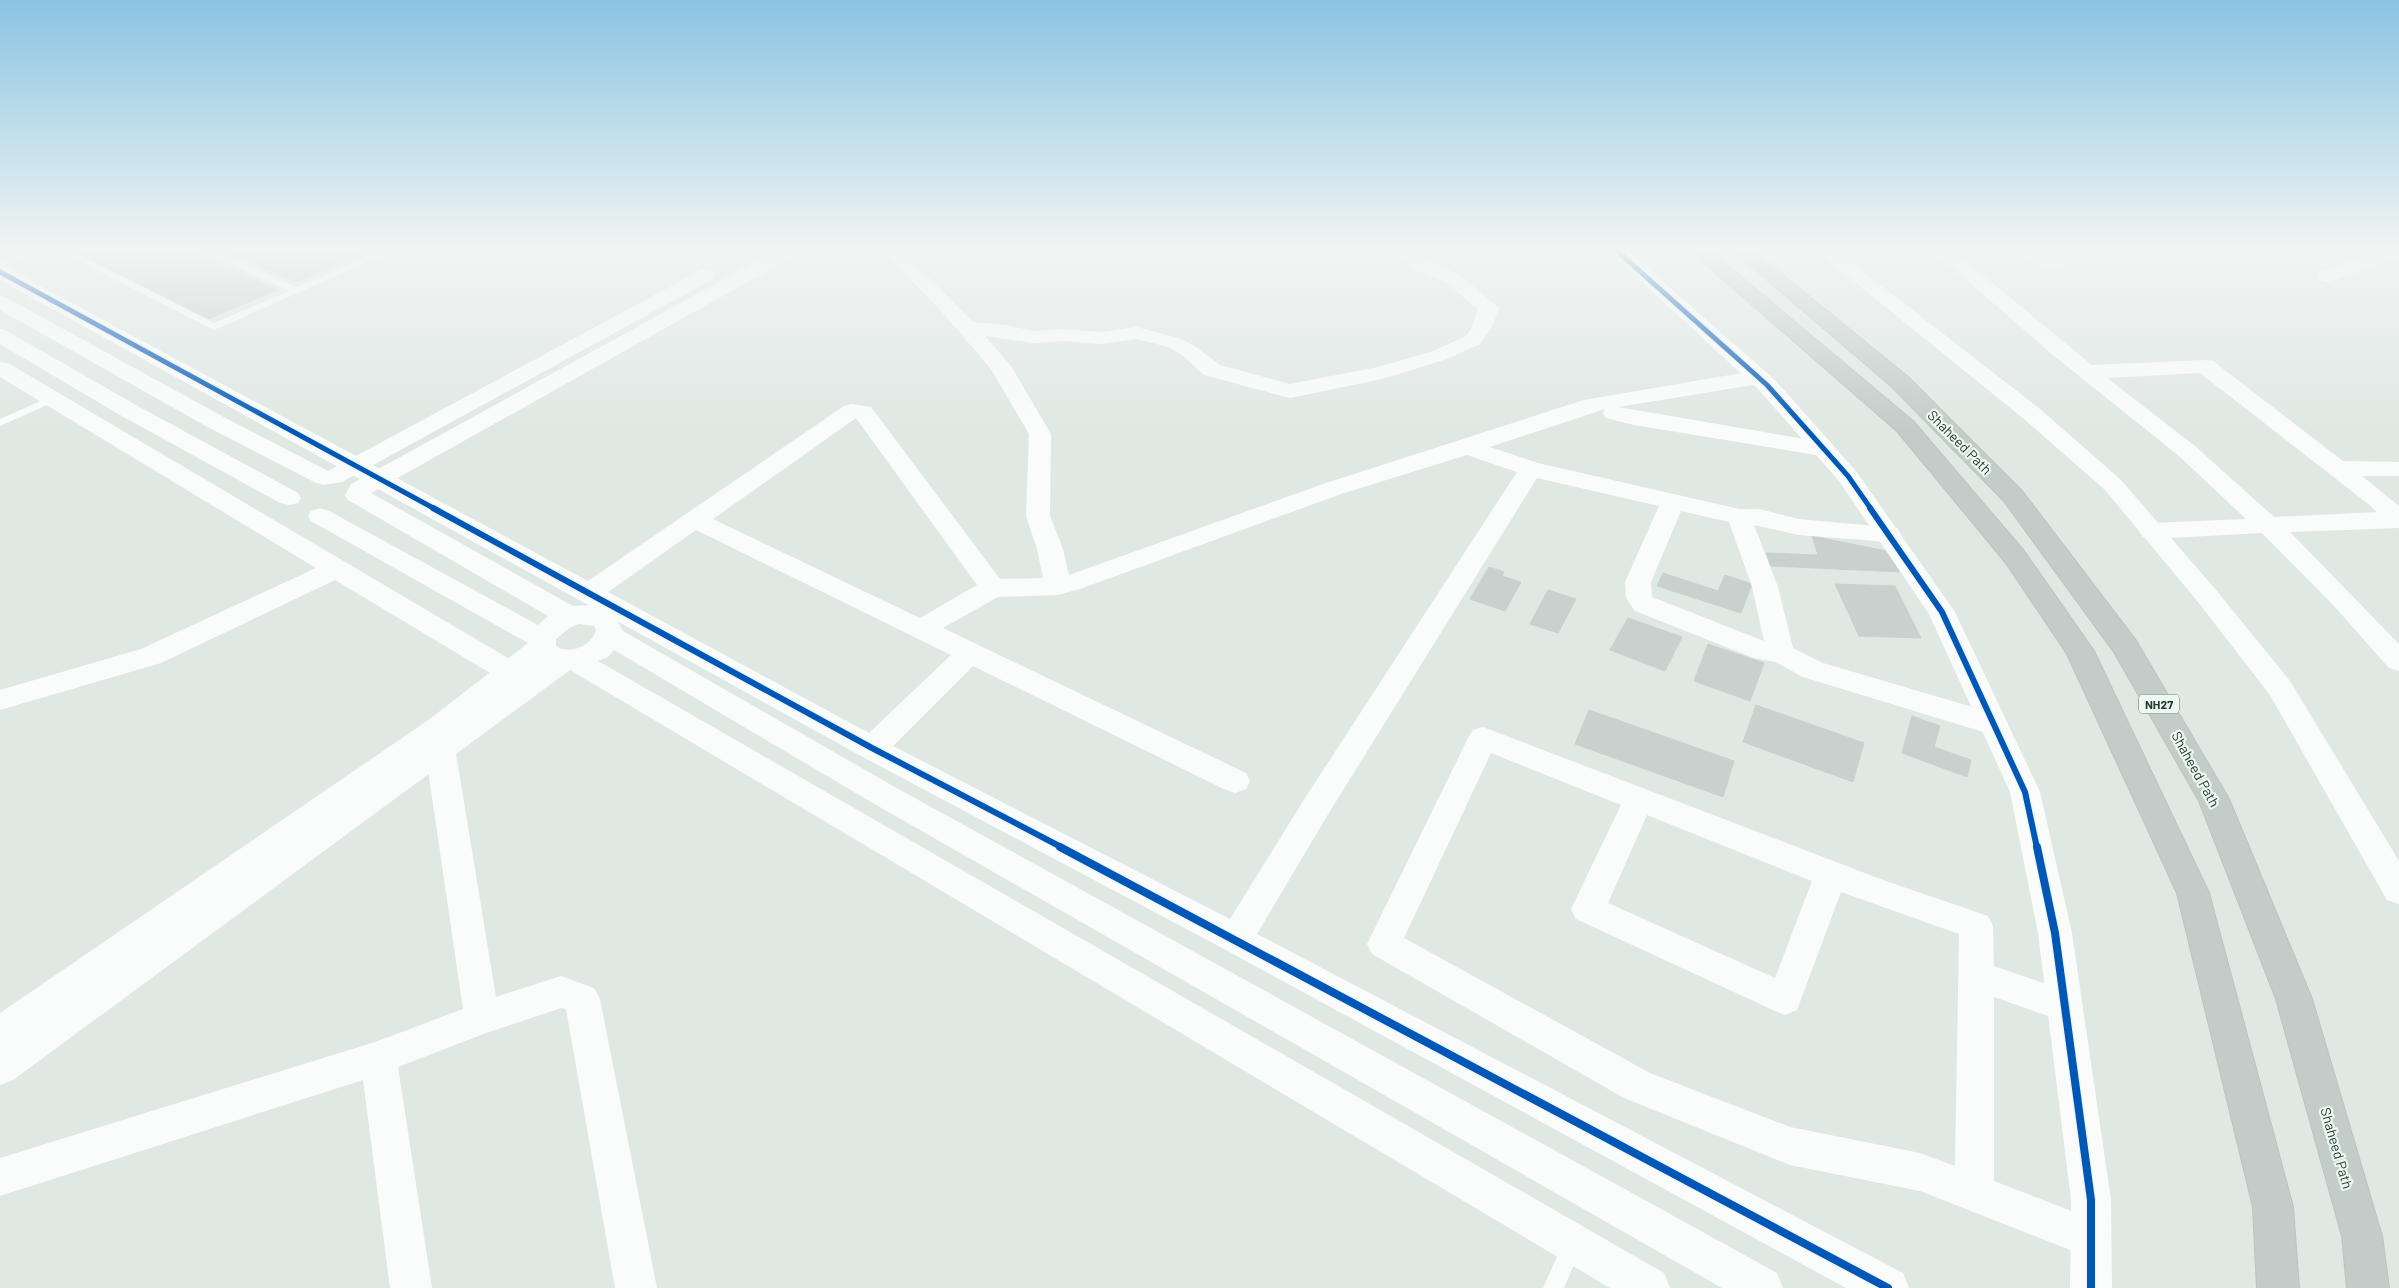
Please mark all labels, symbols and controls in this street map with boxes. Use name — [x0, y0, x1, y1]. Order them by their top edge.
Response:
street label: Shaheed Path — [1924, 406, 1996, 478]
road number: NH27 — [2139, 694, 2179, 714]
street label: Shaheed Path — [2168, 728, 2224, 810]
street label: Shaheed Path — [2317, 1105, 2357, 1191]

